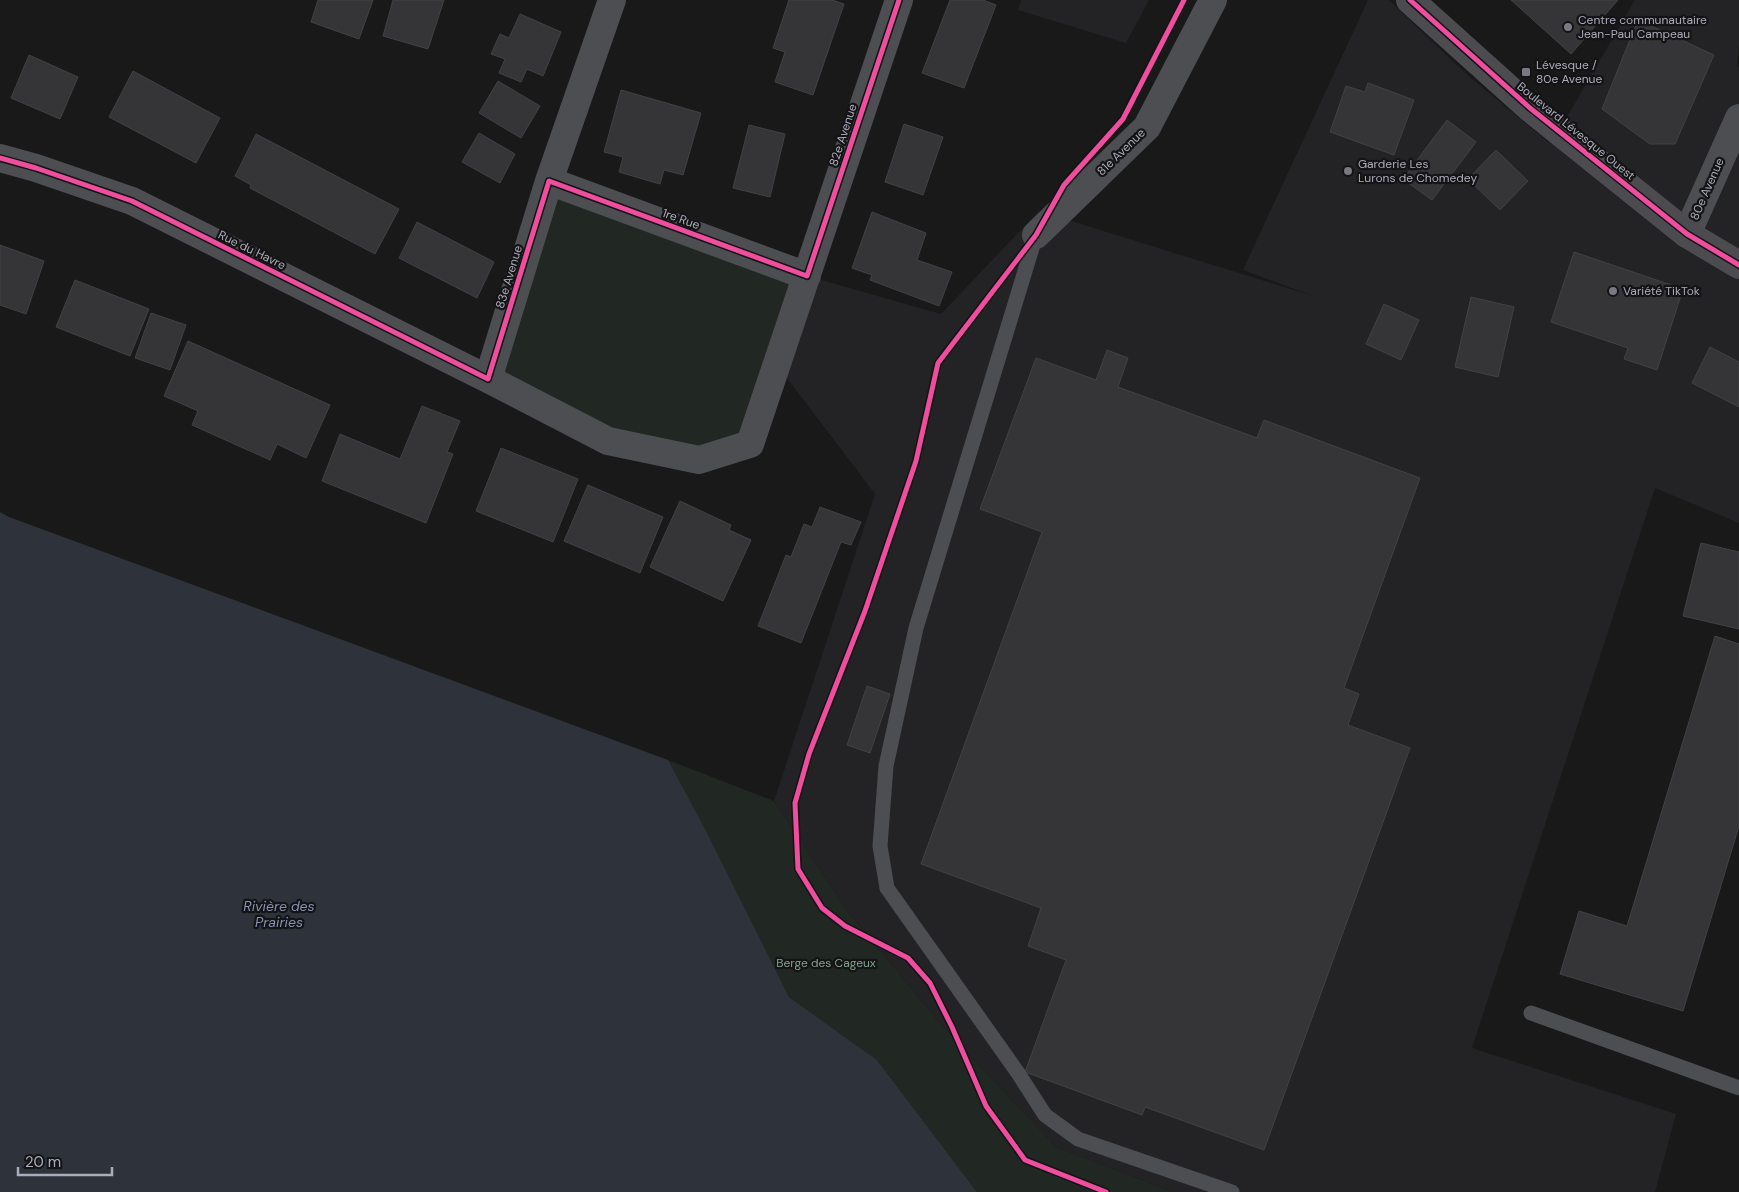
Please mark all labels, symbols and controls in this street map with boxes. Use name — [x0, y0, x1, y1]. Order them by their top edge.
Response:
place label: Centre communautaire Jean-Paul Campeau — [1578, 12, 1707, 42]
marker: Centre communautaire Jean-Paul Campeau — [1562, 21, 1574, 33]
place label: Lévesque / 80e Avenue — [1536, 57, 1602, 87]
marker: Lévesque / 80e Avenue — [1520, 66, 1532, 78]
street label: Boulevard Lévesque Ouest — [1514, 78, 1639, 184]
street label: 82e Avenue — [825, 102, 861, 168]
street label: 81e Avenue — [1093, 125, 1149, 179]
street label: 80e Avenue — [1686, 155, 1728, 223]
place label: Garderie Les Lurons de Chomedey — [1358, 156, 1477, 186]
marker: Garderie Les Lurons de Chomedey — [1342, 165, 1354, 177]
street label: 1re Rue — [660, 205, 702, 233]
street label: Rue du Havre — [215, 227, 289, 273]
street label: 83e Avenue — [492, 243, 526, 311]
place label: Variété TikTok — [1623, 283, 1700, 299]
marker: Variété TikTok — [1607, 285, 1619, 297]
water label: Rivière des Prairies — [243, 897, 315, 931]
park label: Berge des Cageux — [776, 955, 876, 971]
scale bar — [18, 1144, 111, 1176]
text: 20 m — [25, 1152, 61, 1172]

